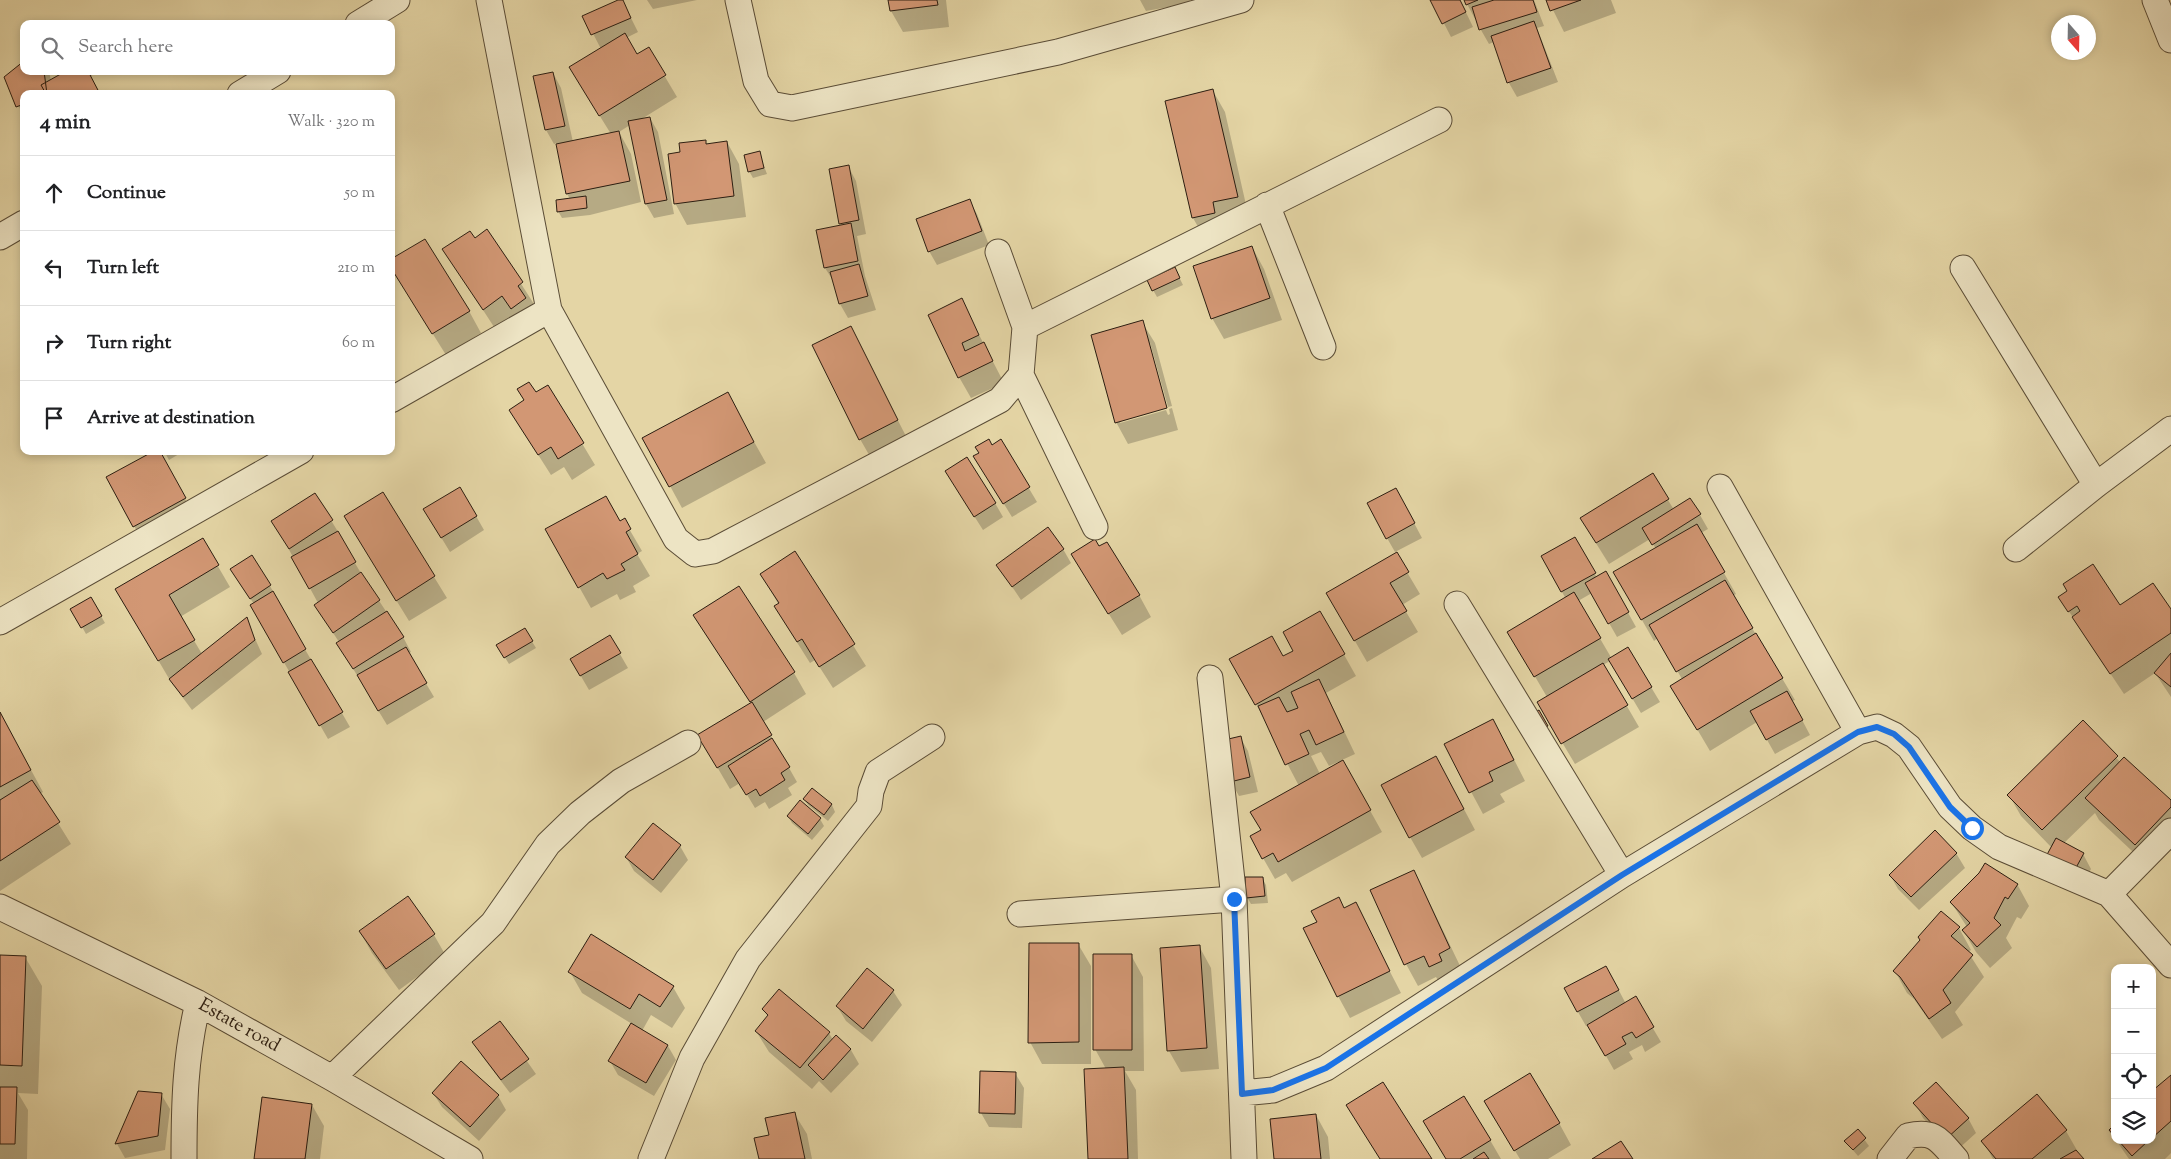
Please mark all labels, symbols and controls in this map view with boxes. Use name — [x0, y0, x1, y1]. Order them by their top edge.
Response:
north arrow — [2051, 15, 2096, 60]
search box — [20, 20, 395, 75]
icon: search — [38, 34, 66, 62]
text: Search here — [78, 34, 173, 61]
text: 4 min — [40, 108, 91, 138]
text: Walk · 320 m — [288, 111, 375, 134]
icon: ahead — [40, 179, 68, 207]
text: Continue — [87, 180, 166, 207]
text: 50 m — [344, 182, 375, 205]
icon: left — [40, 254, 68, 282]
text: Turn left — [87, 255, 159, 282]
text: 210 m — [337, 257, 375, 280]
icon: right — [40, 329, 68, 357]
text: Turn right — [87, 330, 171, 357]
text: 60 m — [342, 332, 375, 355]
icon: arrive — [40, 404, 68, 432]
text: Arrive at destination — [87, 405, 255, 432]
route start — [1961, 817, 1984, 840]
route end — [1223, 888, 1246, 911]
map controls — [2111, 964, 2156, 1144]
button: + — [2111, 964, 2156, 1009]
street label: Estate road — [193, 992, 285, 1060]
button: − — [2111, 1009, 2156, 1054]
button: locate — [2111, 1054, 2156, 1099]
button: layers — [2111, 1099, 2156, 1144]

